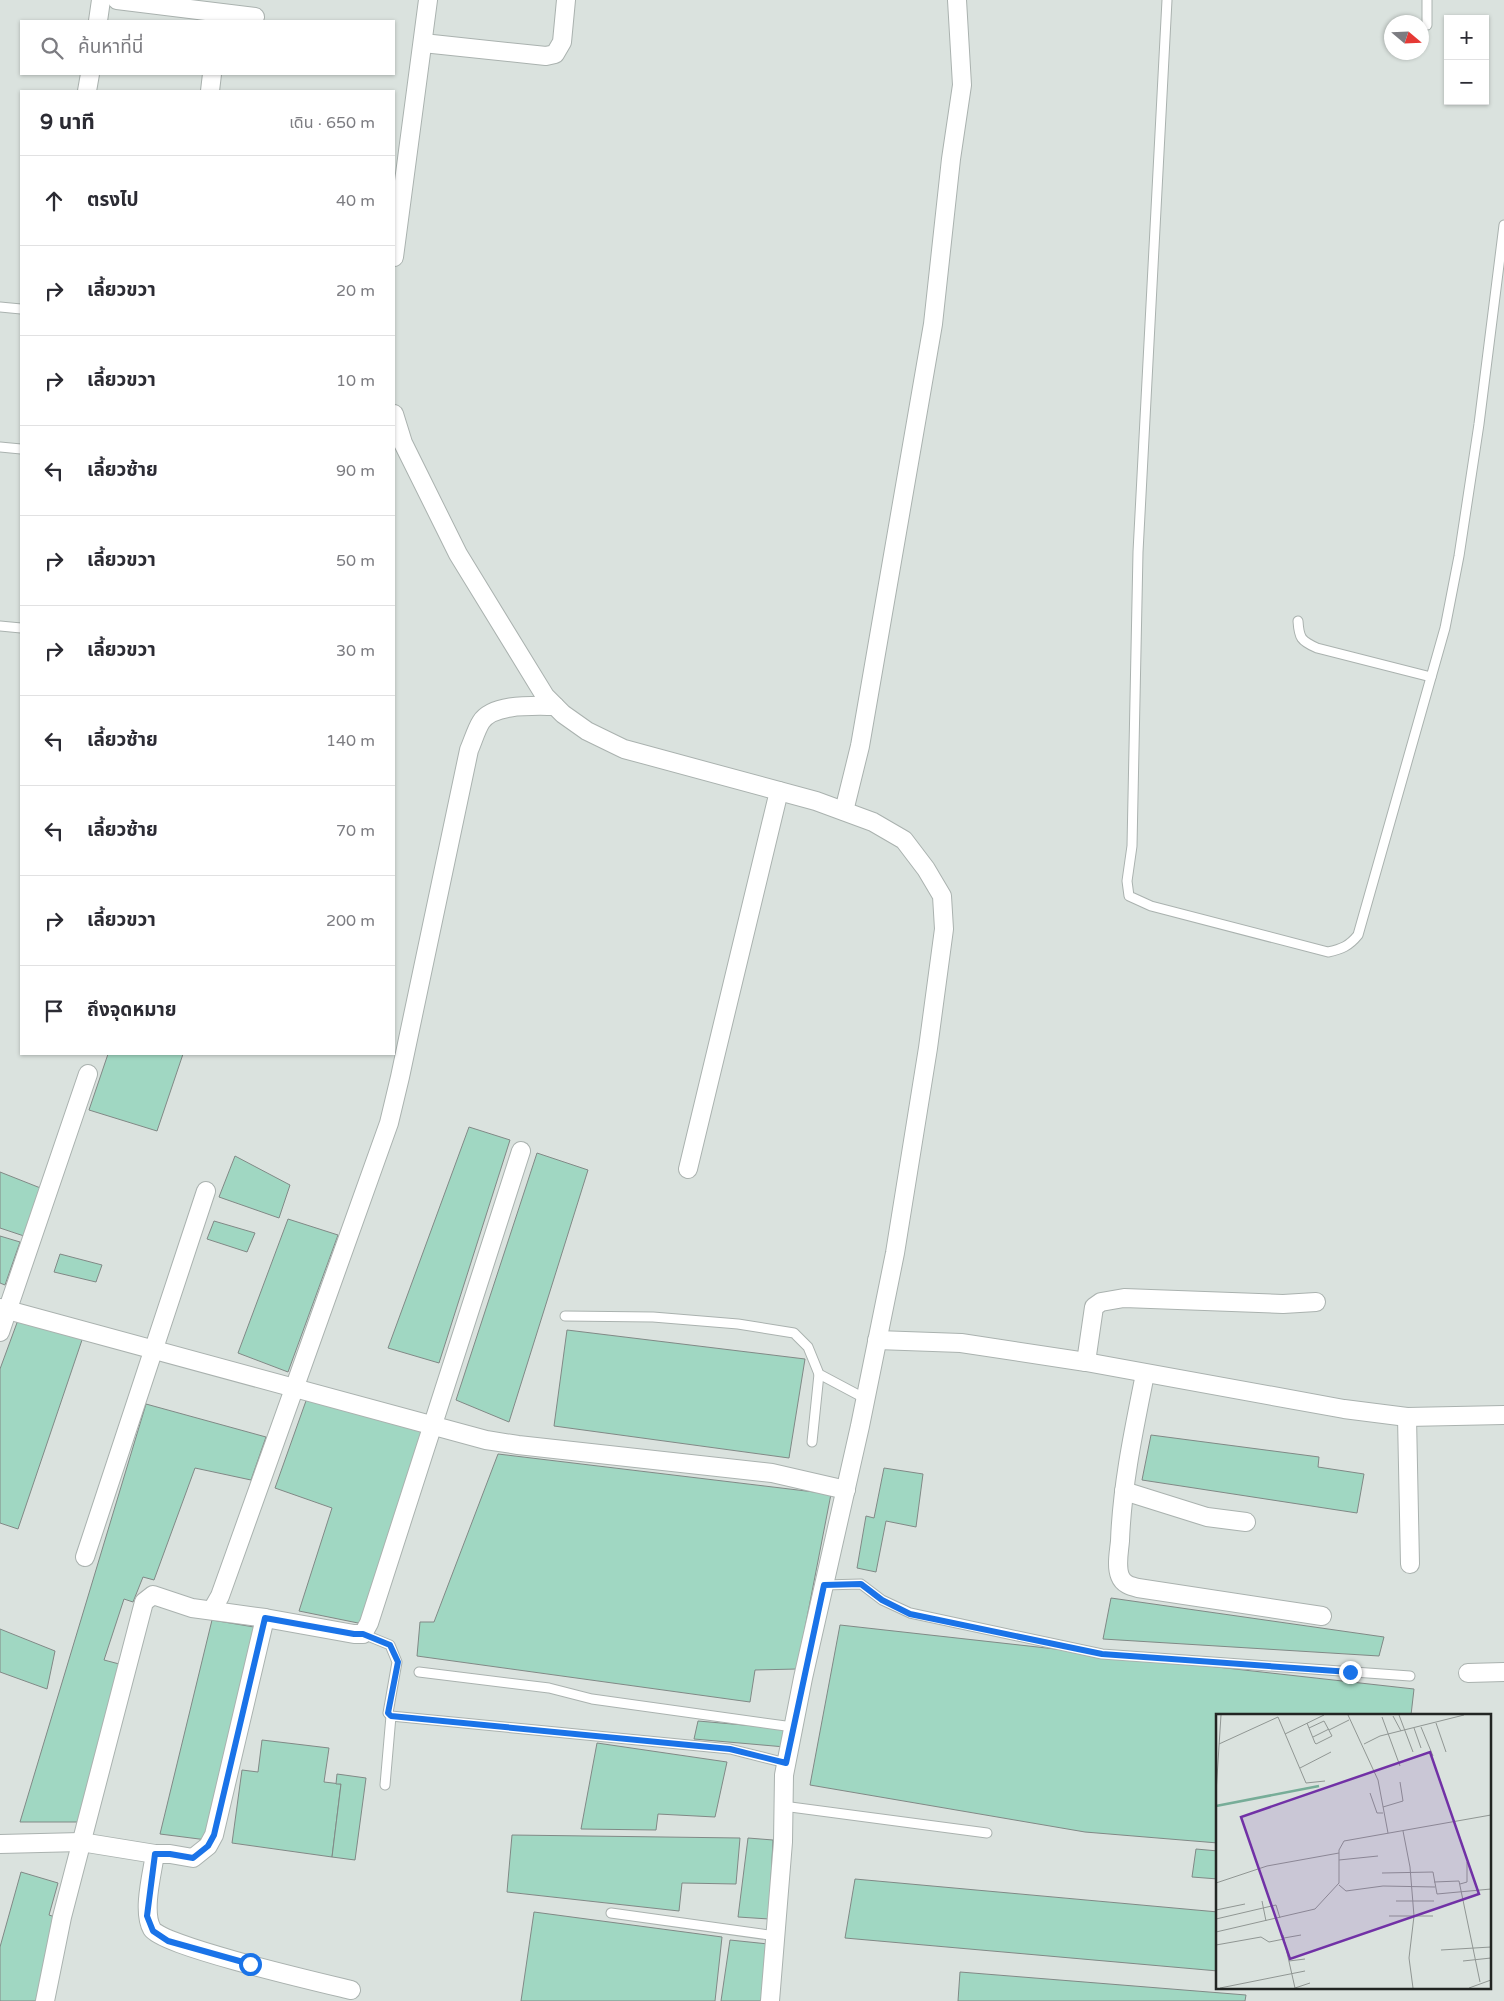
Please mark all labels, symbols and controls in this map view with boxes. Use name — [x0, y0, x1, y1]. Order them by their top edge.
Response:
north arrow — [1384, 15, 1429, 60]
map controls — [1444, 15, 1489, 105]
button: + — [1444, 15, 1489, 60]
search box — [20, 20, 395, 75]
icon: search — [38, 34, 66, 62]
text: ค้นหาที่นี่ — [78, 36, 143, 58]
button: − — [1444, 60, 1489, 105]
text: 9 นาที — [40, 110, 95, 135]
text: เดิน · 650 m — [289, 113, 375, 133]
icon: ahead — [40, 187, 68, 215]
text: ตรงไป — [87, 189, 139, 211]
text: 40 m — [336, 191, 375, 211]
icon: right — [40, 277, 68, 305]
text: เลี้ยวขวา — [87, 279, 156, 301]
text: 20 m — [336, 281, 375, 301]
icon: right — [40, 367, 68, 395]
text: เลี้ยวขวา — [87, 369, 156, 391]
text: 10 m — [336, 371, 375, 391]
icon: left — [40, 457, 68, 485]
text: เลี้ยวซ้าย — [87, 459, 158, 481]
text: 90 m — [336, 461, 375, 481]
icon: right — [40, 547, 68, 575]
text: เลี้ยวขวา — [87, 549, 156, 571]
text: 50 m — [336, 551, 375, 571]
icon: right — [40, 637, 68, 665]
text: เลี้ยวขวา — [87, 639, 156, 661]
text: 30 m — [336, 641, 375, 661]
icon: left — [40, 727, 68, 755]
text: เลี้ยวซ้าย — [87, 729, 158, 751]
text: 140 m — [326, 731, 375, 751]
icon: left — [40, 817, 68, 845]
text: เลี้ยวซ้าย — [87, 819, 158, 841]
text: 70 m — [336, 821, 375, 841]
icon: right — [40, 907, 68, 935]
text: เลี้ยวขวา — [87, 909, 156, 931]
text: 200 m — [326, 911, 375, 931]
icon: arrive — [40, 997, 68, 1025]
text: ถึงจุดหมาย — [87, 999, 177, 1021]
route end — [1339, 1661, 1362, 1684]
inset map — [1216, 1714, 1492, 1988]
route start — [239, 1953, 262, 1976]

